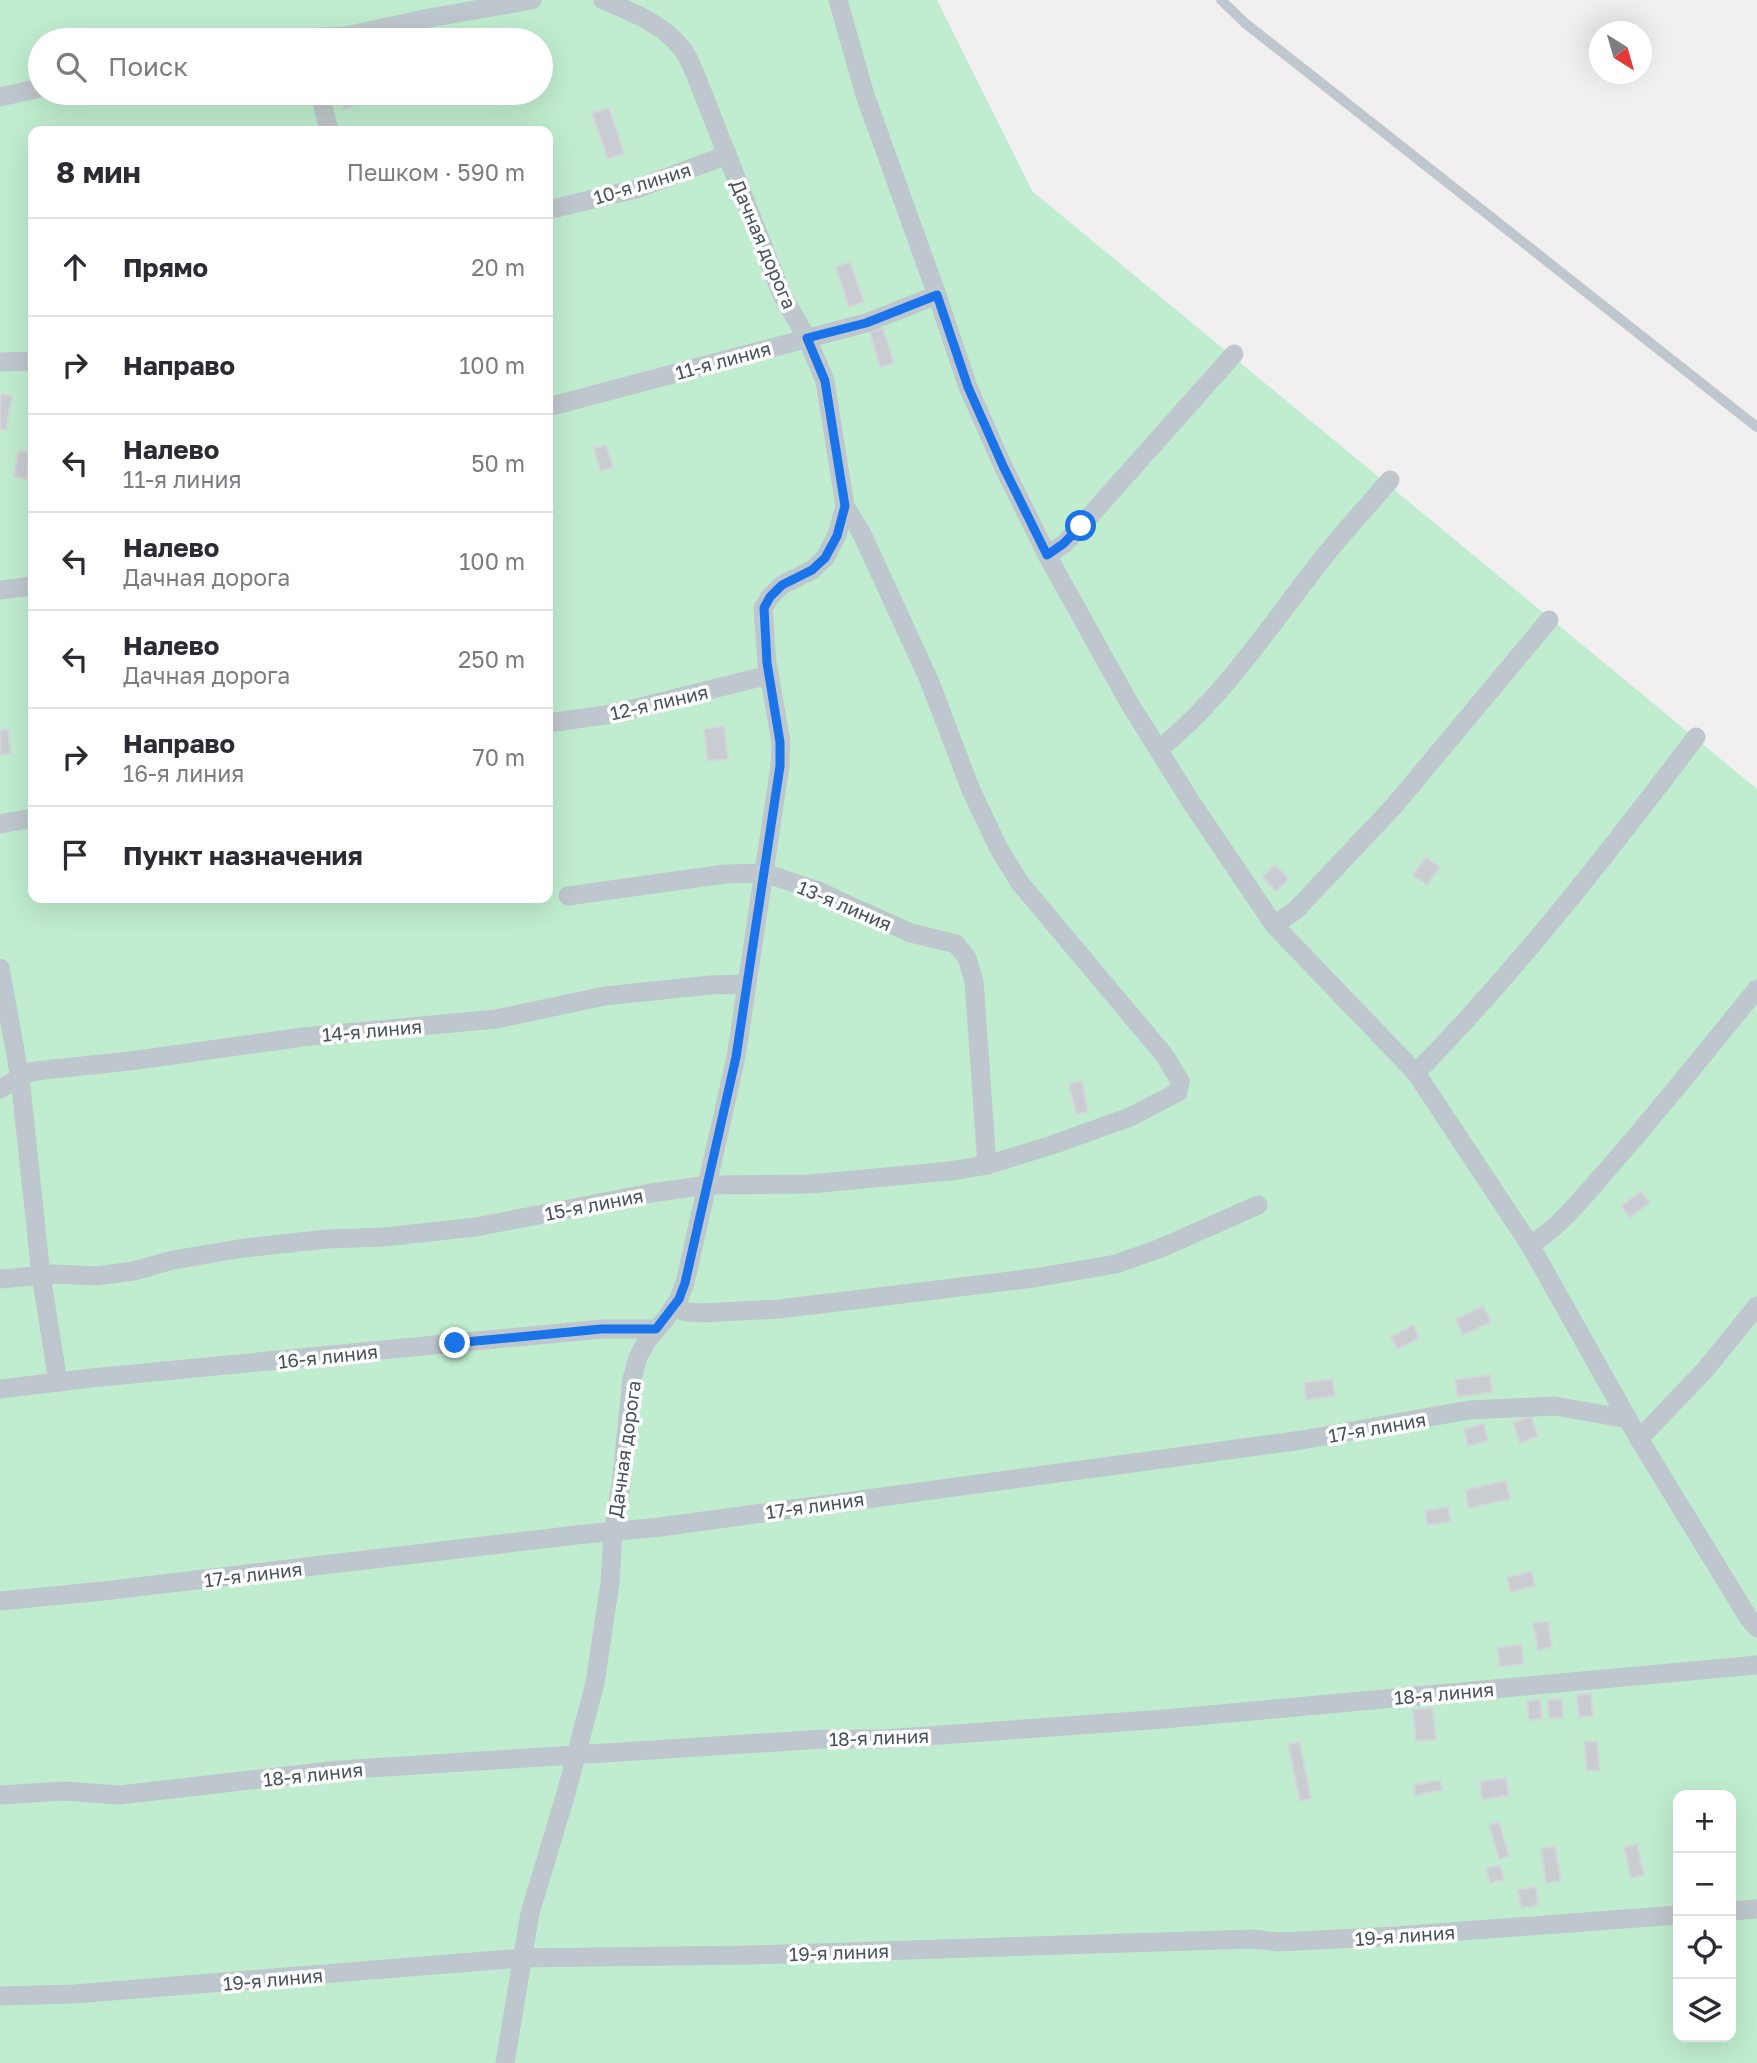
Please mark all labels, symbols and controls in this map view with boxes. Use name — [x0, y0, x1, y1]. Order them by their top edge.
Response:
north arrow — [1589, 21, 1652, 84]
search box — [28, 28, 553, 105]
icon: search — [52, 48, 90, 86]
text: Поиск — [108, 51, 188, 82]
text: 8 мин — [56, 154, 141, 190]
street label: 10-я линия — [591, 157, 693, 209]
text: Пешком · 590 m — [347, 158, 525, 186]
street label: Дачная дорога — [726, 176, 802, 312]
icon: ahead — [56, 248, 94, 286]
text: Прямо — [123, 252, 208, 283]
text: 20 m — [471, 253, 525, 281]
street label: 11-я линия — [673, 336, 773, 384]
icon: right — [56, 346, 94, 384]
text: Направо — [123, 350, 235, 381]
text: 100 m — [459, 351, 525, 379]
text: Налево — [123, 434, 219, 465]
icon: left — [56, 444, 94, 482]
text: 50 m — [471, 449, 525, 477]
text: 11-я линия — [123, 465, 242, 493]
route start — [1065, 510, 1096, 541]
text: Налево — [123, 532, 219, 563]
icon: left — [56, 542, 94, 580]
text: 100 m — [459, 547, 525, 575]
text: Дачная дорога — [123, 563, 290, 591]
text: Налево — [123, 630, 219, 661]
icon: left — [56, 640, 94, 678]
text: 250 m — [458, 645, 525, 673]
text: Дачная дорога — [123, 661, 290, 689]
street label: 12-я линия — [608, 680, 710, 724]
text: Направо — [123, 728, 235, 759]
icon: right — [56, 738, 94, 776]
text: 70 m — [472, 743, 525, 771]
text: 16-я линия — [123, 759, 244, 787]
icon: arrive — [56, 836, 94, 874]
text: Пункт назначения — [123, 840, 363, 871]
street label: 13-я линия — [795, 875, 895, 935]
street label: 14-я линия — [321, 1014, 423, 1046]
street label: 15-я линия — [543, 1183, 645, 1225]
route end — [439, 1327, 470, 1358]
street label: 16-я линия — [277, 1339, 379, 1373]
street label: Дачная дорога — [603, 1379, 645, 1519]
street label: 17-я линия — [1326, 1407, 1428, 1447]
street label: 17-я линия — [764, 1487, 866, 1523]
street label: 17-я линия — [203, 1557, 303, 1591]
street label: 18-я линия — [1393, 1677, 1495, 1709]
street label: 18-я линия — [828, 1724, 930, 1750]
street label: 18-я линия — [262, 1757, 364, 1791]
map controls — [1673, 1790, 1736, 2042]
button: + — [1673, 1790, 1736, 1853]
button: − — [1673, 1853, 1736, 1916]
button: locate — [1673, 1916, 1736, 1979]
street label: 19-я линия — [1354, 1920, 1456, 1950]
street label: 19-я линия — [789, 1939, 889, 1965]
street label: 19-я линия — [222, 1963, 324, 1995]
button: layers — [1673, 1979, 1736, 2042]

